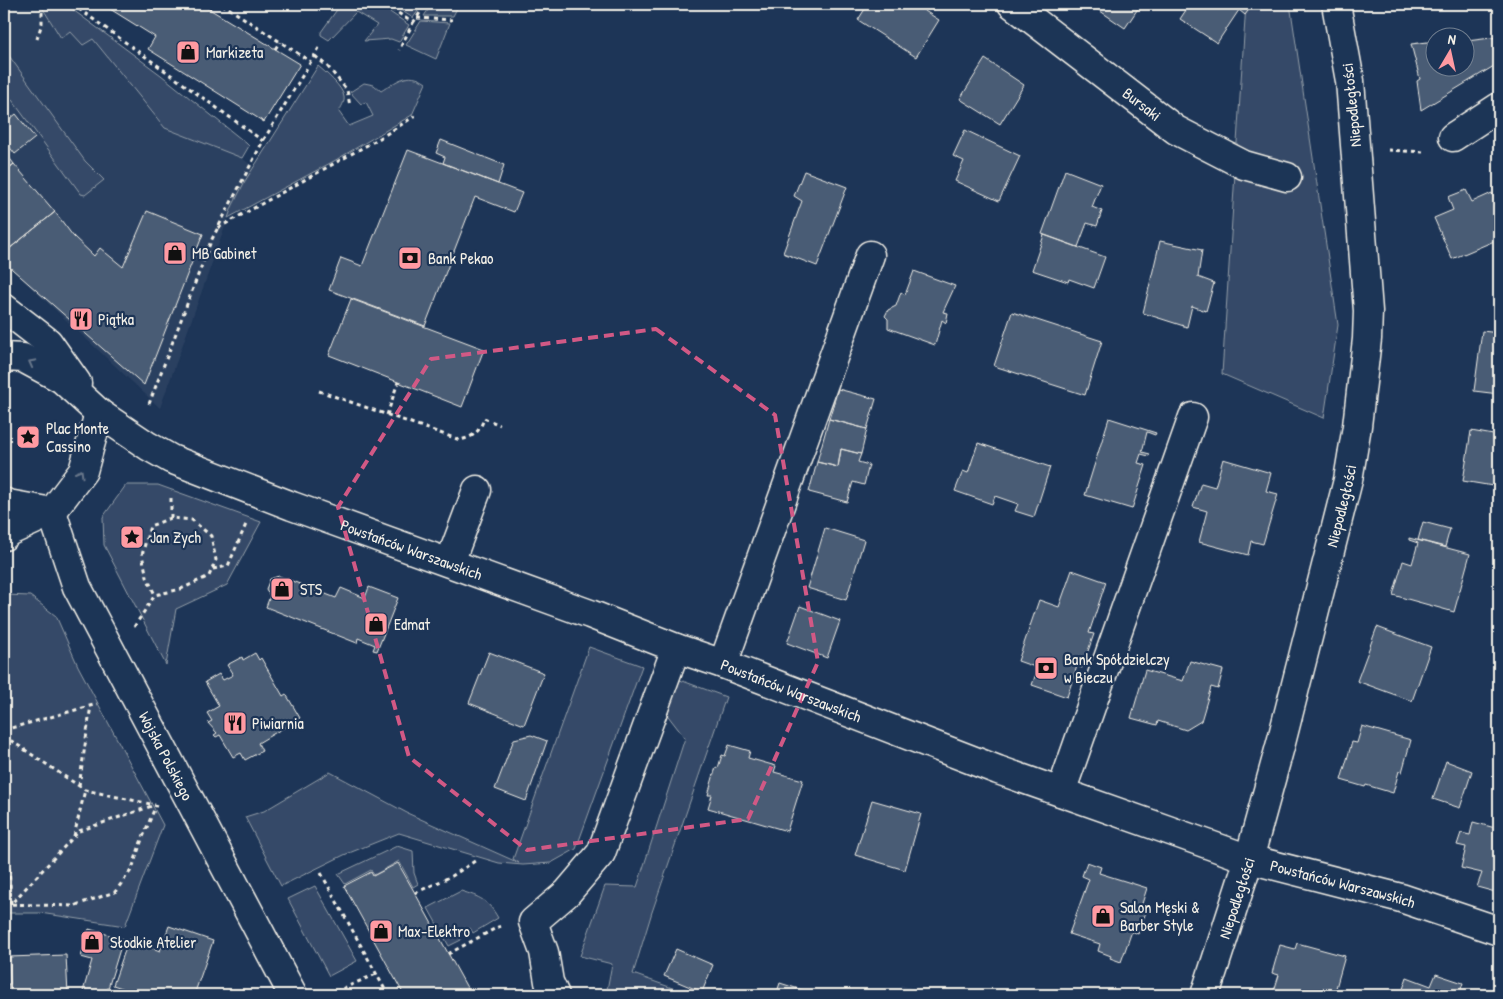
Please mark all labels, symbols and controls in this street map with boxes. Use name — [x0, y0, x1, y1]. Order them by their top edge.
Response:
north arrow — [1426, 28, 1476, 78]
text: N — [1447, 29, 1458, 49]
shop icon: Markizeta — [175, 39, 201, 65]
place label: Markizeta — [206, 41, 263, 63]
street label: Niepodległości — [1336, 62, 1366, 148]
street label: Bursaki — [1118, 82, 1166, 126]
shop icon: MB Gabinet — [162, 240, 188, 266]
place label: MB Gabinet — [192, 242, 257, 264]
bank icon: Bank Pekao — [397, 245, 423, 271]
place label: Bank Pekao — [428, 247, 494, 269]
restaurant icon: Piątka — [68, 306, 94, 332]
place label: Piątka — [98, 308, 134, 330]
one-way arrow — [29, 359, 38, 369]
place label: Plac Monte Cassino — [46, 417, 110, 457]
place icon: Plac Monte Cassino — [15, 424, 41, 450]
street label: Niepodległości — [1320, 463, 1361, 549]
one-way arrow — [74, 469, 84, 478]
street label: Powstańców Warszawskich — [338, 514, 486, 585]
place icon: Jan Zych — [119, 524, 145, 550]
place label: Jan Zych — [150, 526, 201, 548]
shop icon: STS — [269, 576, 295, 602]
place label: STS — [300, 578, 323, 600]
shop icon: Edmat — [363, 611, 389, 637]
place label: Edmat — [394, 613, 430, 635]
place label: Bank Spółdzielczy w Bieczu — [1064, 648, 1170, 688]
street label: Powstańców Warszawskich — [718, 653, 865, 727]
bank icon: Bank Spółdzielczy w Bieczu — [1033, 655, 1059, 681]
street label: Wojska Polskiego — [134, 707, 199, 805]
restaurant icon: Piwiarnia — [222, 710, 248, 736]
place label: Piwiarnia — [252, 712, 304, 734]
street label: Niepodległości — [1213, 854, 1260, 941]
street label: Powstańców Warszawskich — [1268, 854, 1419, 913]
place label: Salon Męski & Barber Style — [1120, 896, 1200, 936]
shop icon: Salon Męski & Barber Style — [1090, 903, 1116, 929]
shop icon: Max-Elektro — [368, 918, 394, 944]
place label: Max-Elektro — [398, 920, 470, 942]
shop icon: Słodkie Atelier — [79, 929, 105, 955]
place label: Słodkie Atelier — [110, 931, 196, 953]

